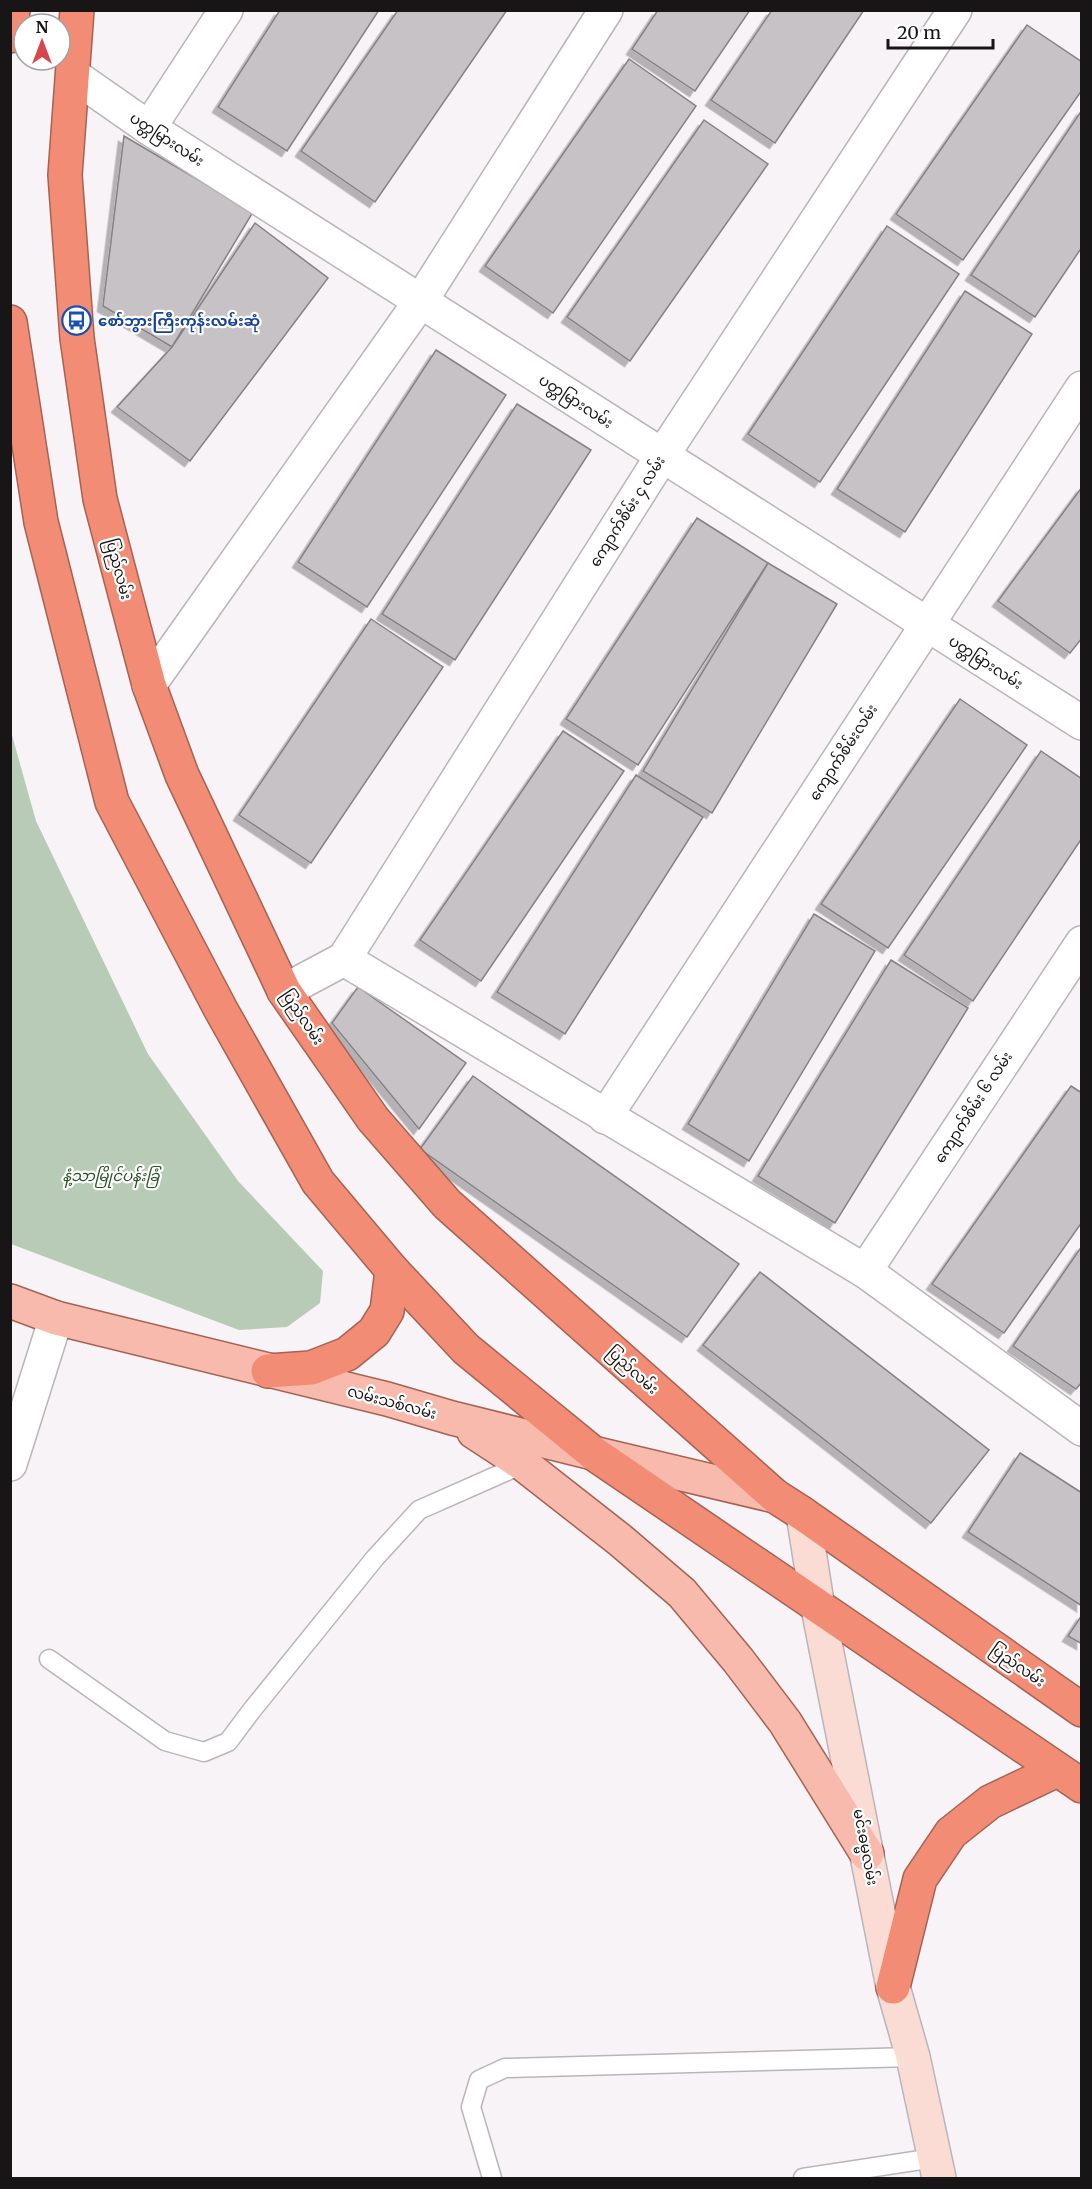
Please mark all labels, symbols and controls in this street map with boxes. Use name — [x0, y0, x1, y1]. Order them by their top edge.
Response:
north arrow — [12, 12, 72, 72]
scale bar — [888, 12, 993, 50]
text: N — [36, 17, 49, 37]
text: 20 m — [897, 21, 941, 44]
street label: ပတ္တမြားလမ်း — [125, 108, 208, 173]
bus stop icon: စော်ဘွားကြီးကုန်းလမ်းဆုံ — [61, 304, 93, 336]
place label: စော်ဘွားကြီးကုန်းလမ်းဆုံ — [98, 311, 260, 333]
street label: ပတ္တမြားလမ်း — [534, 370, 617, 435]
street label: ကျောက်စိမ်း ၄ လမ်း — [585, 452, 671, 572]
street label: ပြည်လမ်း — [99, 536, 136, 602]
street label: ပတ္တမြားလမ်း — [944, 631, 1027, 696]
street label: ကျောက်စိမ်းလမ်း — [805, 700, 884, 805]
street label: ပြည်လမ်း — [275, 986, 328, 1050]
street label: ကျောက်စိမ်း ၆ လမ်း — [930, 1048, 1019, 1168]
park label: နံ့သာမြိုင်ပန်းခြံ — [63, 1165, 162, 1188]
street label: ပြည်လမ်း — [601, 1342, 663, 1400]
street label: လမ်းသစ်လမ်း — [345, 1381, 439, 1423]
street label: ပြည်လမ်း — [985, 1639, 1049, 1693]
street label: မင်းဓမ္မလမ်း — [846, 1807, 883, 1888]

